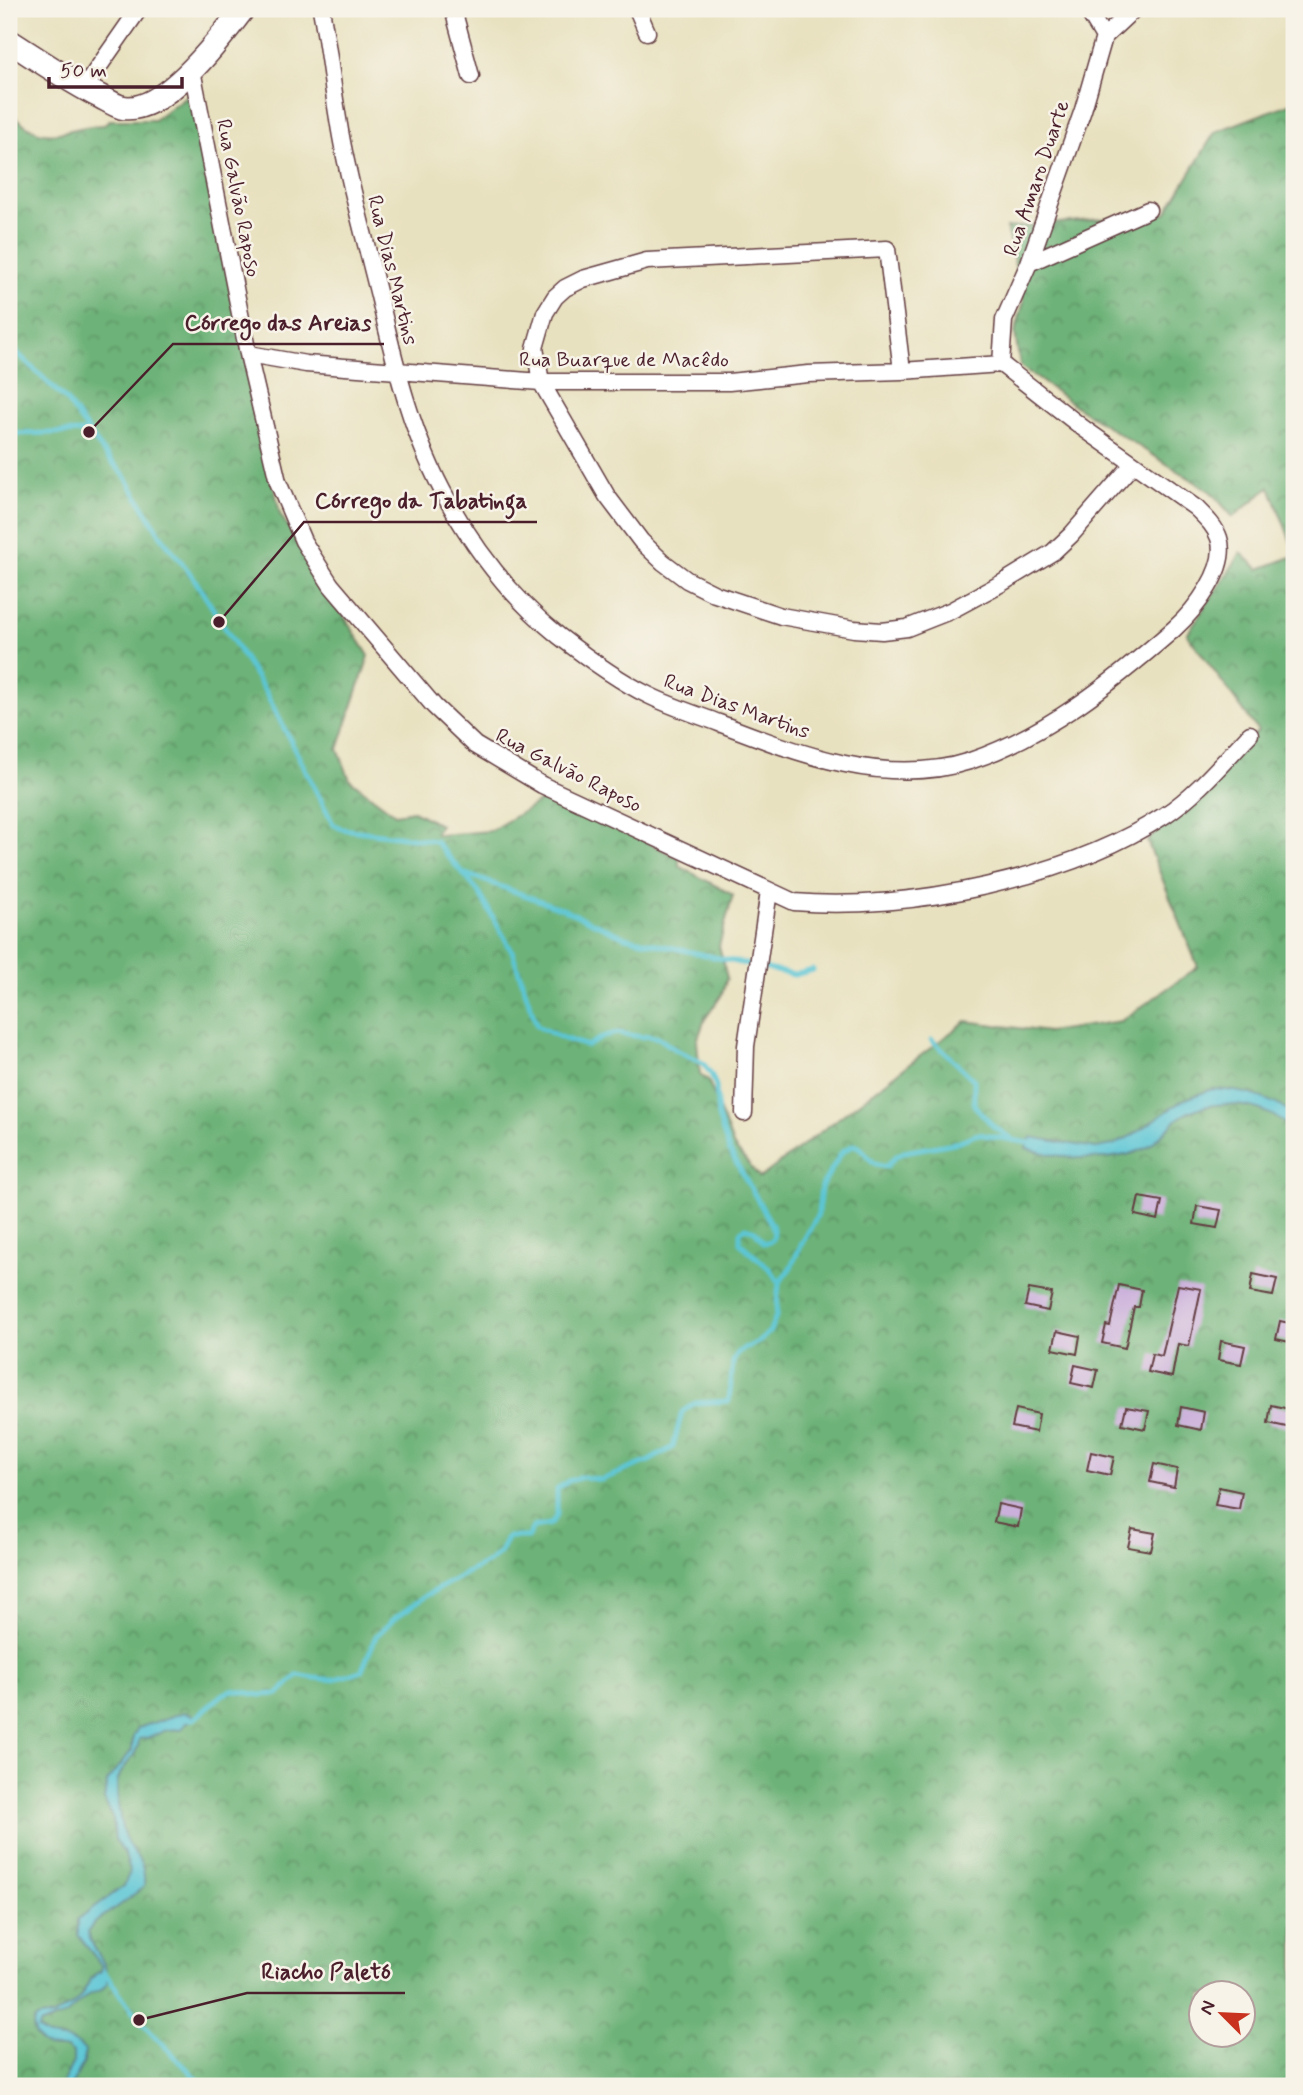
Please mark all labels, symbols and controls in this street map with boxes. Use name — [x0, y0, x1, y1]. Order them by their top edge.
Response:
scale bar — [49, 46, 182, 90]
text: 50 m — [60, 57, 107, 85]
street label: Rua Amaro Duarte — [997, 96, 1077, 260]
street label: Rua Galvão Raposo — [209, 117, 267, 280]
street label: Rua Dias Martins — [360, 192, 424, 348]
callout: Córrego das Areias — [173, 300, 384, 344]
text: Córrego das Areias — [185, 309, 372, 341]
street label: Rua Buarque de Macêdo — [519, 346, 729, 374]
callout: Córrego da Tabatinga — [304, 478, 537, 522]
text: Córrego da Tabatinga — [315, 487, 527, 520]
street label: Rua Dias Martins — [660, 668, 814, 746]
street label: Rua Galvão Raposo — [491, 722, 646, 820]
callout: Riacho Paletó — [247, 1949, 405, 1993]
text: Riacho Paletó — [261, 1958, 391, 1988]
north arrow — [1188, 1980, 1258, 2050]
text: N — [1194, 1997, 1222, 2019]

